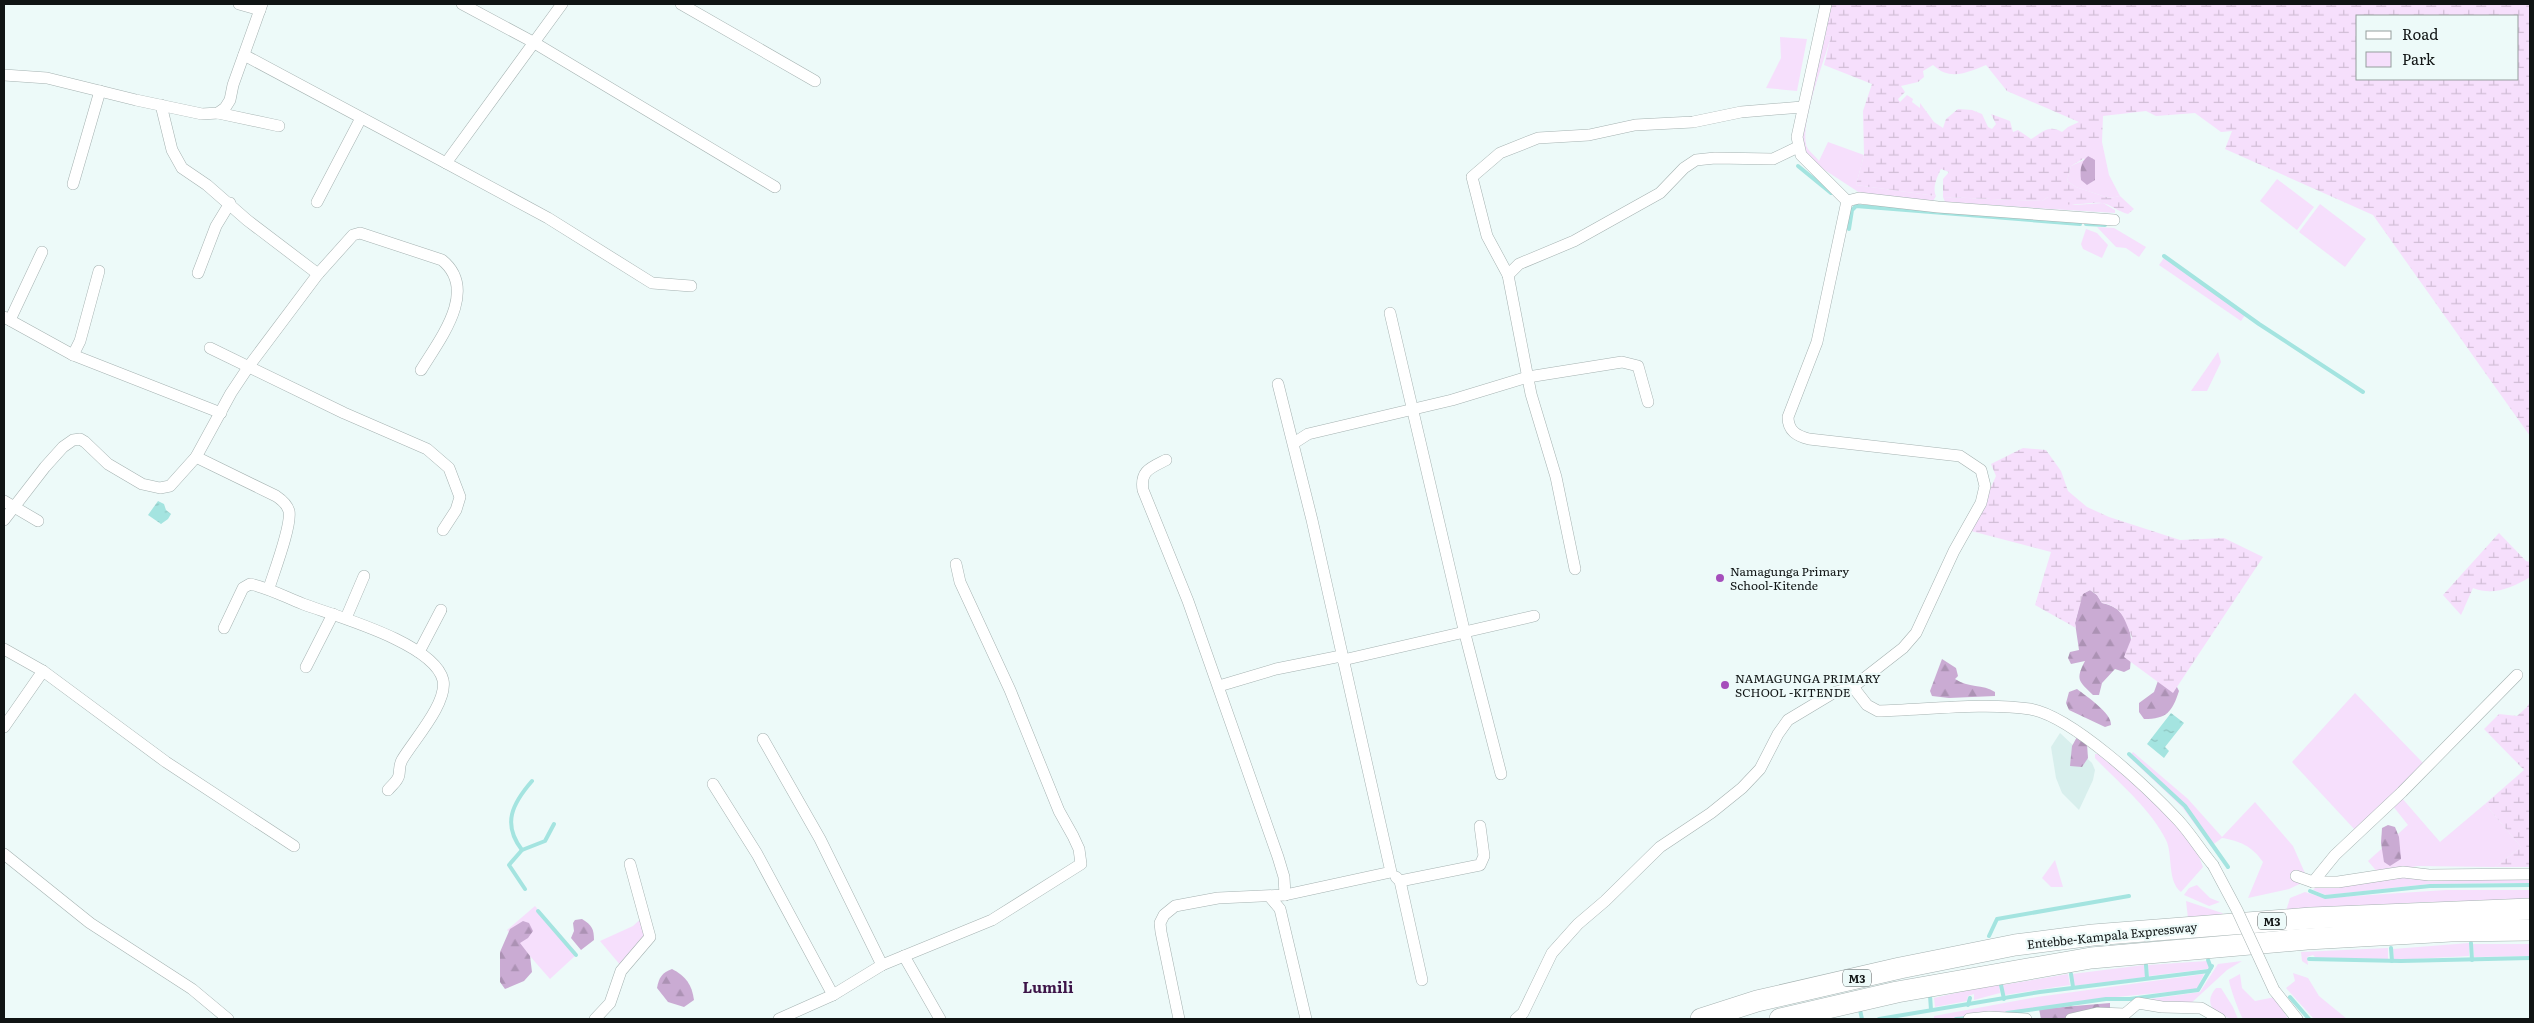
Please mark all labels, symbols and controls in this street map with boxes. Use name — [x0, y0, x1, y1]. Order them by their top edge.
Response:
legend — [2356, 15, 2519, 80]
text: Road — [2402, 22, 2438, 45]
text: Park — [2402, 47, 2436, 70]
place label: Namagunga Primary School-Kitende — [1730, 562, 1849, 594]
marker: Namagunga Primary School-Kitende — [1714, 572, 1726, 584]
place label: NAMAGUNGA PRIMARY SCHOOL -KITENDE — [1735, 669, 1881, 701]
marker: NAMAGUNGA PRIMARY SCHOOL -KITENDE — [1719, 679, 1731, 691]
road number: M3 — [2258, 912, 2286, 929]
street label: Entebbe-Kampala Expressway — [2026, 917, 2198, 953]
road number: M3 — [1843, 970, 1871, 986]
district label: Lumili — [1023, 975, 1074, 998]

